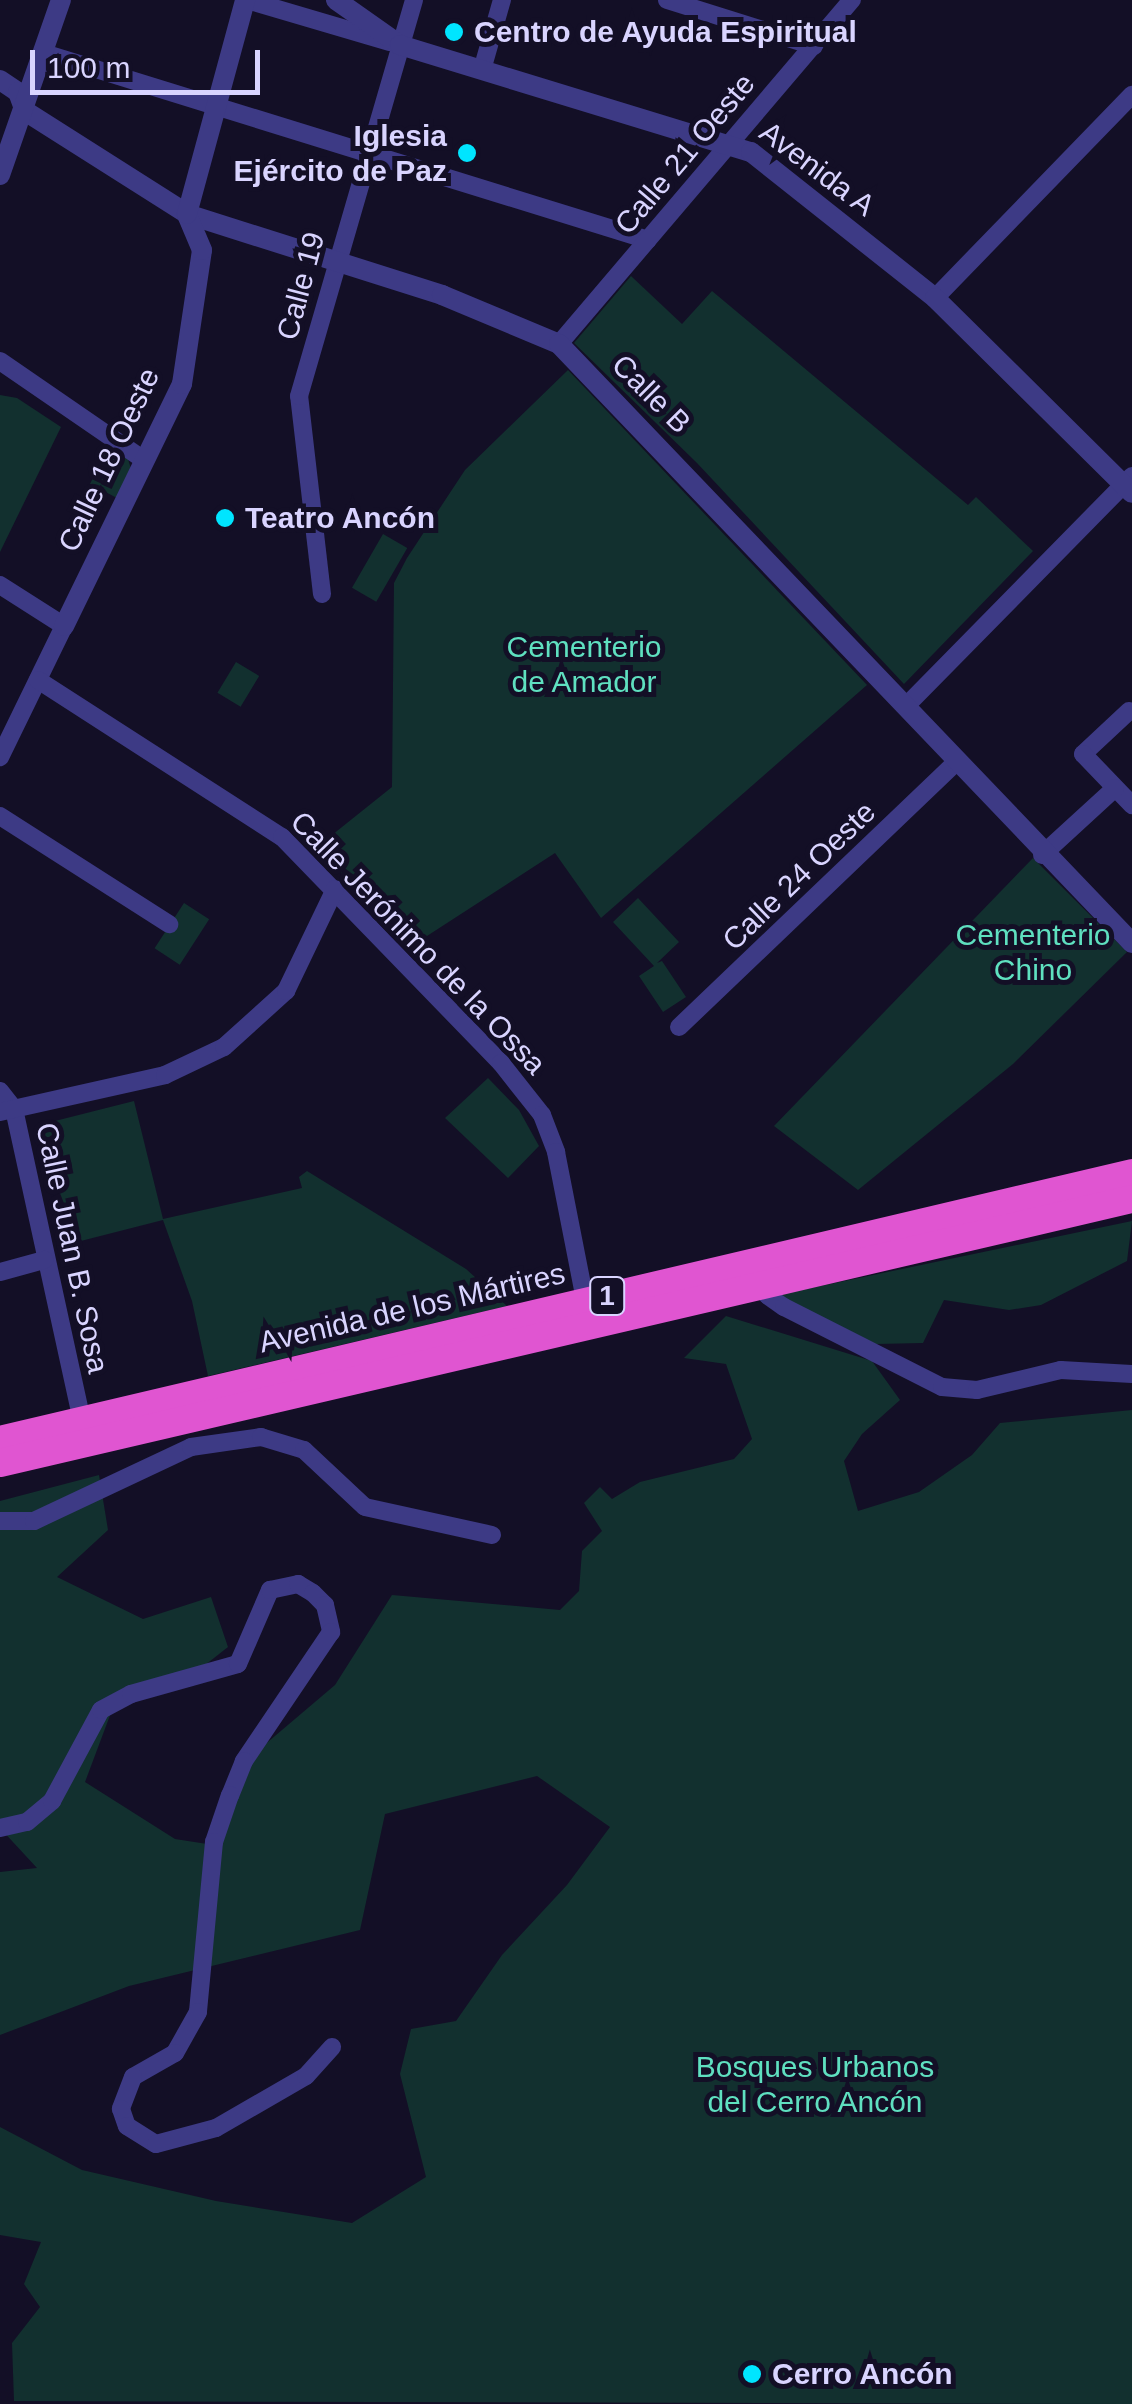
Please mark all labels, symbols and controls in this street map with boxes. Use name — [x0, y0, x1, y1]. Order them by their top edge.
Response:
place label: Centro de Ayuda Espiritual — [474, 14, 858, 50]
marker: Centro de Ayuda Espiritual — [443, 21, 465, 43]
scale bar — [35, 30, 265, 92]
text: 100 m — [47, 51, 130, 84]
street label: Calle 21 Oeste — [607, 66, 763, 242]
street label: Avenida A — [752, 114, 882, 224]
place label: Iglesia Ejército de Paz — [234, 118, 447, 188]
marker: Iglesia Ejército de Paz — [456, 142, 478, 164]
street label: Calle 19 — [269, 228, 333, 344]
street label: Calle B — [604, 347, 698, 441]
street label: Calle 18 Oeste — [51, 362, 167, 558]
place label: Teatro Ancón — [245, 500, 436, 536]
marker: Teatro Ancón — [214, 507, 236, 529]
park label: Cementerio de Amador — [506, 629, 662, 700]
street label: Calle 24 Oeste — [715, 794, 883, 958]
street label: Calle Jerónimo de la Ossa — [283, 804, 553, 1082]
park label: Cementerio Chino — [955, 917, 1111, 988]
street label: Calle Juan B. Sosa — [28, 1119, 116, 1377]
street label: Avenida de los Mártires — [255, 1255, 569, 1361]
road number: 1 — [587, 1273, 627, 1319]
park label: Bosques Urbanos del Cerro Ancón — [696, 2049, 934, 2120]
place label: Cerro Ancón — [772, 2356, 954, 2392]
marker: Cerro Ancón — [741, 2363, 763, 2385]

